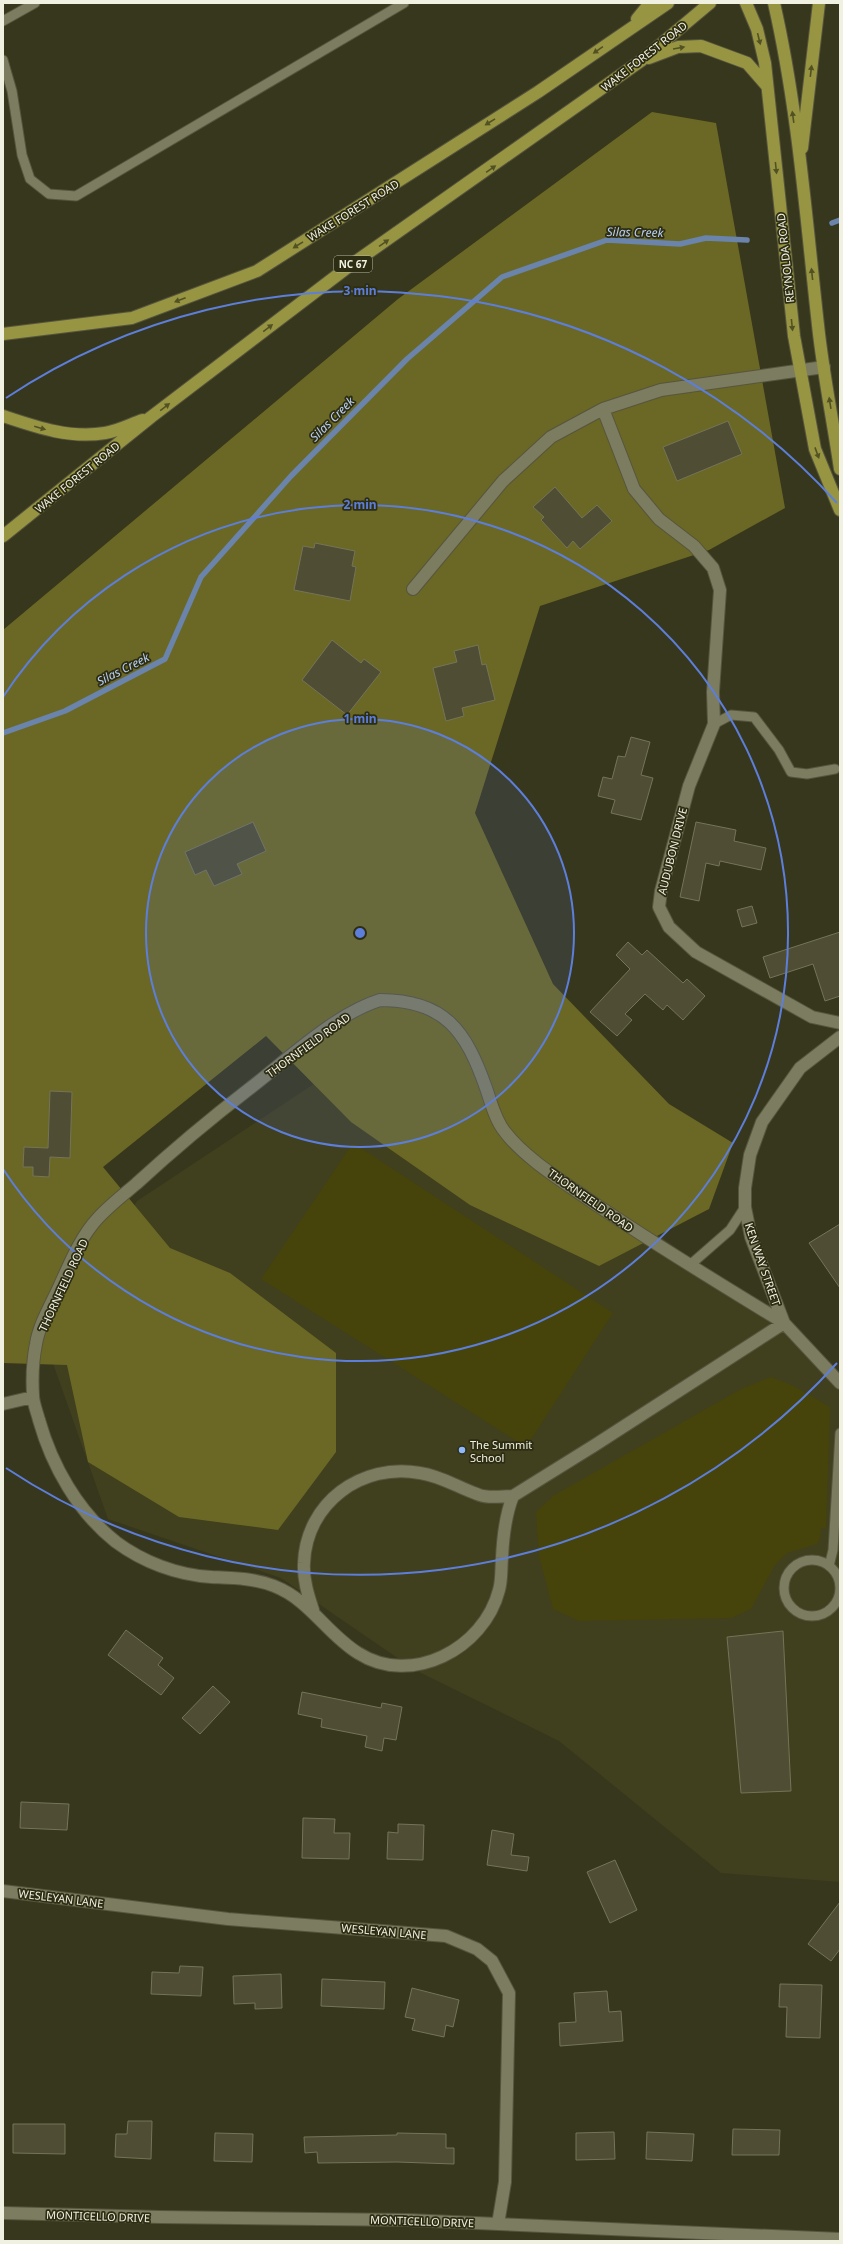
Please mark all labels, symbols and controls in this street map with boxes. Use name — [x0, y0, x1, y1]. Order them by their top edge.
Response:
street label: WAKE FOREST ROAD — [598, 18, 690, 94]
one-way arrow — [756, 34, 762, 46]
one-way arrow — [673, 45, 685, 51]
one-way arrow — [593, 46, 603, 54]
one-way arrow — [808, 65, 814, 77]
one-way arrow — [790, 111, 796, 123]
one-way arrow — [484, 119, 496, 126]
one-way arrow — [773, 162, 779, 174]
one-way arrow — [485, 165, 497, 172]
street label: WAKE FOREST ROAD — [304, 176, 402, 244]
street label: REYNOLDA ROAD — [773, 213, 797, 303]
water label: Silas Creek — [606, 223, 665, 241]
one-way arrow — [379, 239, 389, 247]
one-way arrow — [292, 241, 303, 248]
road number: NC 67 — [334, 256, 372, 272]
one-way arrow — [809, 268, 815, 280]
text: 3 min — [343, 282, 377, 299]
one-way arrow — [174, 297, 186, 303]
one-way arrow — [789, 319, 796, 331]
one-way arrow — [263, 324, 274, 333]
water label: Silas Creek — [306, 392, 359, 445]
one-way arrow — [827, 397, 833, 409]
one-way arrow — [159, 403, 170, 411]
one-way arrow — [34, 425, 46, 431]
street label: WAKE FOREST ROAD — [31, 438, 123, 516]
one-way arrow — [814, 447, 820, 459]
text: 2 min — [343, 496, 377, 513]
water label: Silas Creek — [94, 648, 153, 689]
text: 1 min — [343, 710, 377, 727]
street label: AUDUBON DRIVE — [654, 806, 690, 896]
centre of rings — [353, 926, 367, 940]
street label: THORNFIELD ROAD — [263, 1009, 353, 1081]
street label: THORNFIELD ROAD — [546, 1165, 636, 1235]
street label: KEN WAY STREET — [742, 1221, 784, 1307]
street label: THORNFIELD ROAD — [35, 1236, 91, 1334]
place label: The Summit School — [470, 1437, 532, 1465]
marker: The Summit School — [457, 1445, 467, 1455]
street label: WESLEYAN LANE — [18, 1885, 104, 1911]
street label: WESLEYAN LANE — [341, 1920, 427, 1942]
street label: MONTICELLO DRIVE — [46, 2207, 150, 2225]
street label: MONTICELLO DRIVE — [370, 2212, 474, 2230]

